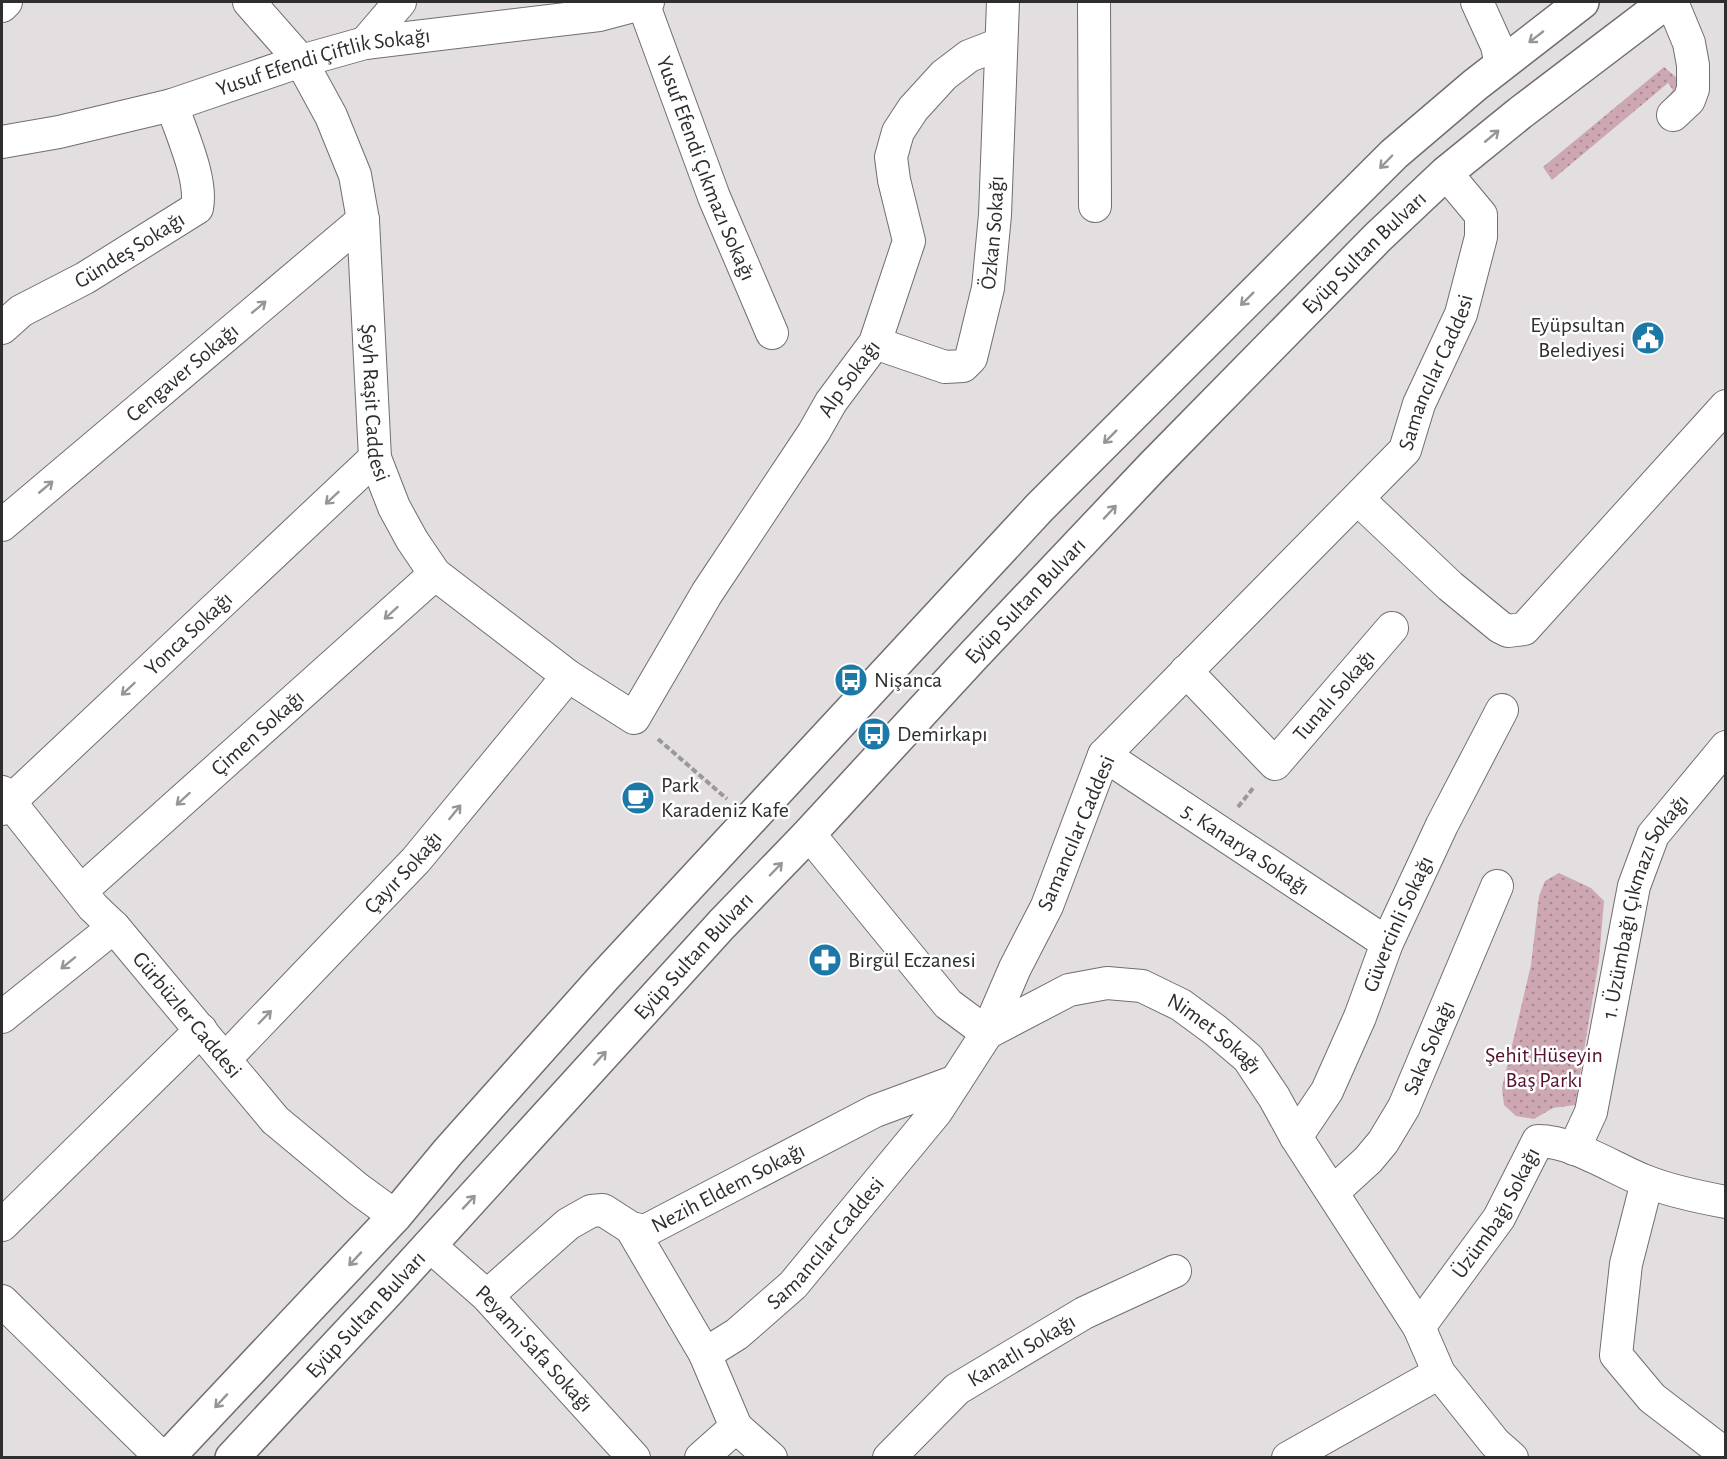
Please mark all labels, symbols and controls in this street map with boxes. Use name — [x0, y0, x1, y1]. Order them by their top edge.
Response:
street label: Yusuf Efendi Çiftlik Sokağı — [213, 24, 431, 100]
one-way arrow — [1528, 31, 1544, 44]
street label: Yusuf Efendi Çıkmazı Sokağı — [653, 53, 759, 284]
one-way arrow — [1483, 130, 1499, 143]
one-way arrow — [1379, 154, 1394, 169]
street label: Özkan Sokağı — [977, 175, 1007, 291]
street label: Eyüp Sultan Bulvarı — [1298, 187, 1430, 318]
street label: Gündeş Sokağı — [71, 208, 188, 292]
one-way arrow — [1240, 291, 1255, 306]
street label: Samancılar Caddesi — [1395, 292, 1477, 453]
one-way arrow — [251, 300, 266, 314]
place label: Eyüpsultan Belediyesi — [1530, 314, 1625, 361]
street label: Cengaver Sokağı — [122, 319, 243, 426]
public building icon: Eyüpsultan Belediyesi — [1630, 320, 1666, 356]
street label: Şeyh Raşit Caddesi — [357, 323, 394, 485]
street label: Alp Sokağı — [814, 336, 884, 421]
one-way arrow — [1103, 429, 1118, 444]
one-way arrow — [38, 480, 53, 494]
one-way arrow — [325, 491, 340, 505]
one-way arrow — [1103, 504, 1117, 519]
street label: Eyüp Sultan Bulvarı — [961, 534, 1090, 668]
street label: Yonca Sokağı — [141, 588, 236, 680]
one-way arrow — [384, 606, 399, 620]
street label: Tunalı Sokağı — [1289, 646, 1379, 745]
bus stop icon: Nişanca — [833, 662, 869, 698]
place label: Nişanca — [874, 669, 942, 691]
one-way arrow — [121, 682, 136, 696]
street label: Çimen Sokağı — [207, 686, 308, 780]
bus stop icon: Demirkapı — [856, 716, 892, 752]
place label: Demirkapı — [897, 723, 988, 745]
street label: Samancılar Caddesi — [1033, 752, 1119, 914]
place label: Park Karadeniz Kafe — [661, 774, 789, 821]
cafe icon: Park Karadeniz Kafe — [620, 780, 656, 816]
street label: 1. Üzümbağı Çıkmazı Sokağı — [1598, 790, 1693, 1021]
one-way arrow — [176, 792, 191, 806]
street label: 5. Kanarya Sokağı — [1178, 799, 1313, 899]
one-way arrow — [449, 804, 462, 820]
street label: Çayır Sokağı — [360, 827, 446, 918]
street label: Güvercinli Sokağı — [1359, 852, 1437, 995]
one-way arrow — [768, 861, 783, 876]
street label: Eyüp Sultan Bulvarı — [630, 888, 757, 1024]
pharmacy icon: Birgül Eczanesi — [807, 942, 843, 978]
street label: Gürbüzler Caddesi — [129, 948, 246, 1082]
place label: Birgül Eczanesi — [848, 949, 976, 971]
one-way arrow — [60, 957, 76, 970]
street label: Nimet Sokağı — [1164, 989, 1266, 1078]
street label: Saka Sokağı — [1399, 997, 1459, 1098]
one-way arrow — [258, 1009, 273, 1024]
park label: Şehit Hüseyin Baş Parkı — [1485, 1044, 1603, 1091]
one-way arrow — [593, 1051, 607, 1066]
street label: Nezih Eldem Sokağı — [648, 1139, 808, 1237]
street label: Üzümbağı Sokağı — [1448, 1144, 1544, 1282]
street label: Samancılar Caddesi — [763, 1173, 888, 1313]
one-way arrow — [462, 1195, 476, 1210]
street label: Eyüp Sultan Bulvarı — [302, 1247, 429, 1382]
one-way arrow — [347, 1251, 362, 1266]
street label: Peyami Safa Sokağı — [472, 1281, 597, 1416]
street label: Kanatlı Sokağı — [964, 1310, 1079, 1391]
one-way arrow — [214, 1393, 228, 1408]

